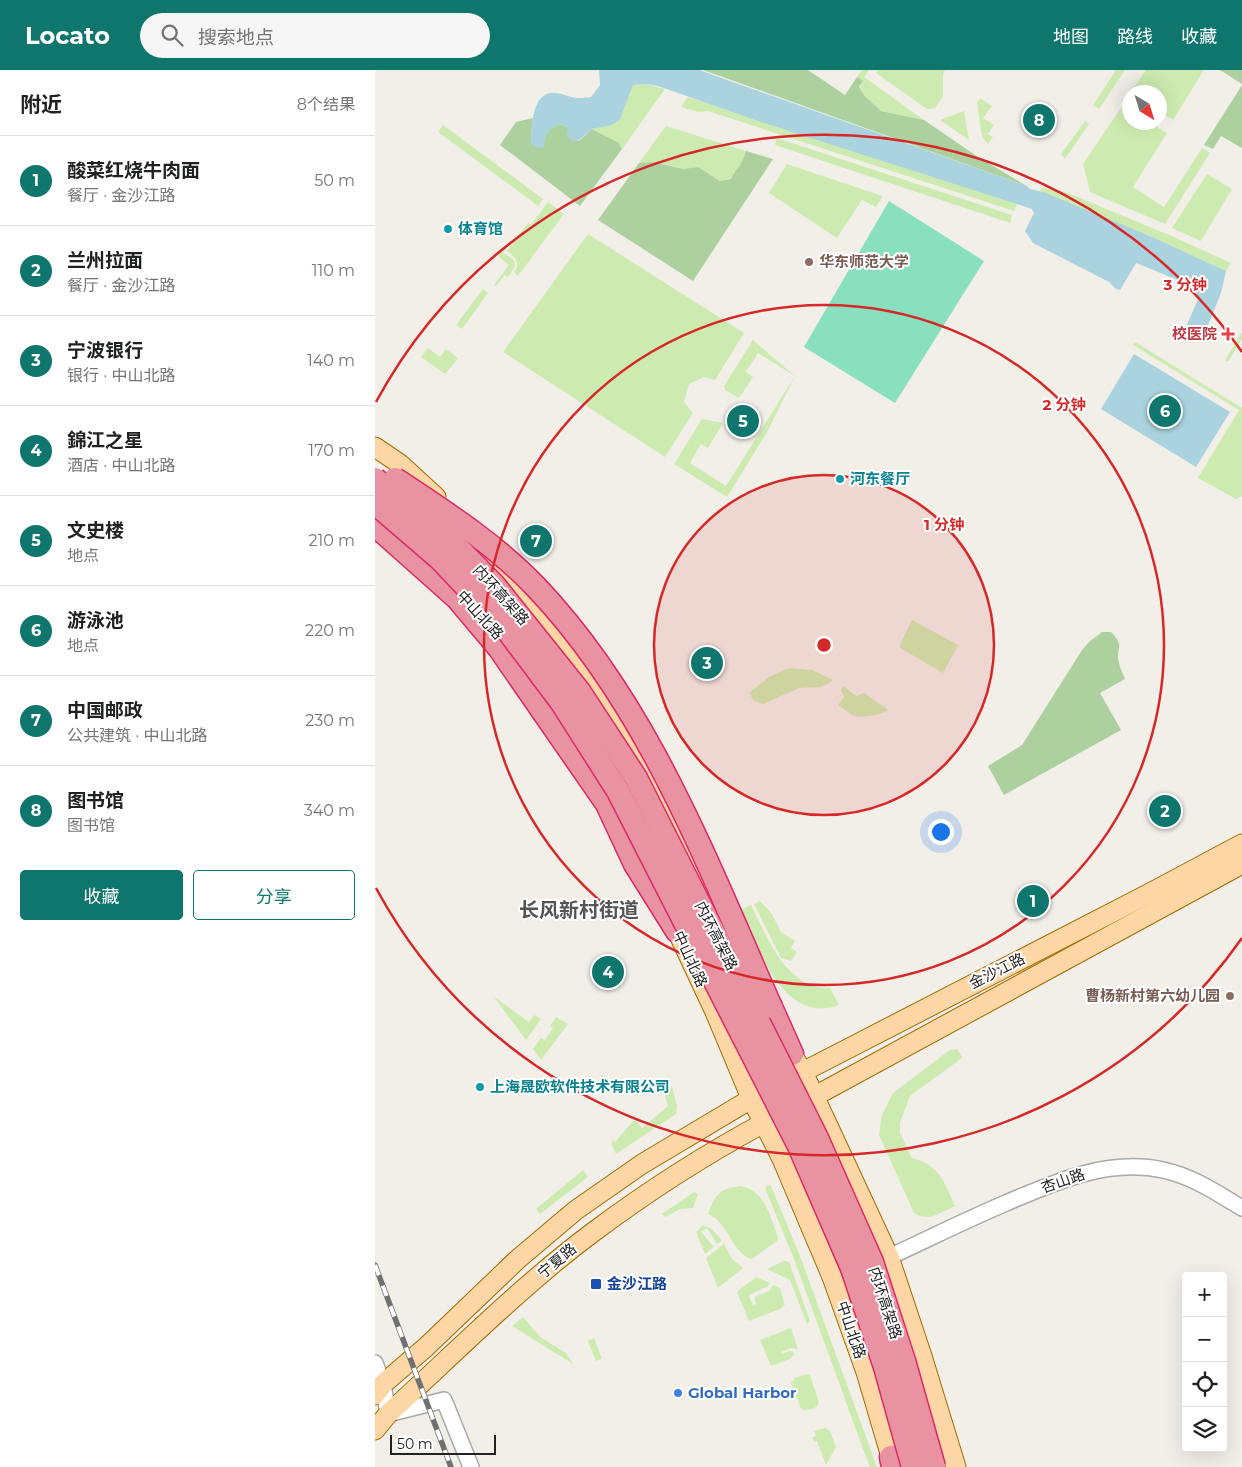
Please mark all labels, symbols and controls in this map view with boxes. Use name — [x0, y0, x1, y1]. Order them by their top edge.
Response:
search box — [140, 13, 490, 58]
text: Locato — [25, 21, 110, 50]
icon: search — [158, 21, 186, 49]
text: 搜索地点 — [198, 26, 274, 49]
text: 地图 — [1053, 26, 1089, 48]
text: 路线 — [1117, 26, 1153, 48]
text: 收藏 — [1181, 26, 1217, 48]
north arrow — [1122, 85, 1167, 130]
text: 附近 — [20, 92, 62, 117]
text: 8个结果 — [297, 95, 355, 114]
pin: 8 — [1023, 101, 1055, 139]
text: 酸菜红烧牛肉面 — [67, 159, 200, 182]
text: 1 — [33, 171, 39, 190]
text: 50 m — [314, 171, 355, 190]
text: 餐厅 · 金沙江路 — [67, 186, 175, 205]
place label: 体育馆 — [458, 219, 503, 238]
marker: 体育馆 — [442, 223, 454, 235]
text: 兰州拉面 — [67, 249, 143, 272]
place label: 华东师范大学 — [819, 252, 909, 271]
marker: 华东师范大学 — [803, 256, 815, 268]
text: 2 — [31, 261, 41, 280]
text: 110 m — [312, 261, 355, 280]
text: 3 分钟 — [1162, 275, 1207, 294]
text: 餐厅 · 金沙江路 — [67, 276, 175, 295]
place label: 校医院 — [1172, 324, 1217, 343]
marker: 校医院 — [1221, 327, 1235, 341]
text: 宁波银行 — [67, 339, 143, 362]
text: 3 — [31, 351, 41, 370]
text: 140 m — [307, 351, 355, 370]
text: 银行 · 中山北路 — [67, 366, 175, 385]
pin: 6 — [1149, 392, 1181, 430]
text: 2 分钟 — [1042, 395, 1086, 414]
pin: 5 — [727, 402, 759, 440]
text: 錦江之星 — [67, 429, 143, 452]
text: 4 — [30, 441, 42, 460]
text: 170 m — [308, 441, 355, 460]
text: 酒店 · 中山北路 — [67, 456, 175, 475]
place label: 河东餐厅 — [850, 469, 910, 488]
marker: 河东餐厅 — [834, 473, 846, 485]
text: 1 分钟 — [924, 515, 964, 534]
text: 文史楼 — [67, 519, 124, 542]
pin: 7 — [520, 522, 552, 560]
text: 5 — [31, 531, 41, 550]
text: 210 m — [308, 531, 355, 550]
text: 地点 — [67, 546, 99, 565]
street label: 内环高架路 — [469, 560, 534, 629]
street label: 中山北路 — [453, 586, 508, 643]
text: 游泳池 — [67, 609, 124, 632]
text: 6 — [31, 621, 41, 640]
text: 220 m — [305, 621, 355, 640]
text: 地点 — [67, 636, 99, 655]
centre of rings — [815, 636, 833, 654]
pin: 3 — [691, 644, 723, 682]
text: 中国邮政 — [67, 699, 143, 722]
text: 7 — [31, 711, 41, 730]
text: 230 m — [305, 711, 355, 730]
text: 公共建筑 · 中山北路 — [67, 726, 207, 745]
text: 图书馆 — [67, 789, 124, 812]
pin: 2 — [1149, 792, 1181, 830]
text: 8 — [31, 801, 41, 820]
text: 340 m — [304, 801, 355, 820]
text: 图书馆 — [67, 816, 115, 835]
your location — [928, 819, 954, 845]
button: 收藏 — [20, 870, 183, 920]
button: 分享 — [193, 870, 355, 920]
pin: 1 — [1017, 882, 1049, 920]
district label: 长风新村街道 — [519, 898, 639, 922]
street label: 内环高架路 — [691, 898, 742, 974]
street label: 中山北路 — [669, 928, 712, 990]
street label: 金沙江路 — [966, 948, 1028, 993]
pin: 4 — [592, 953, 624, 991]
place label: 曹杨新村第六幼儿园 — [1085, 986, 1220, 1005]
marker: 曹杨新村第六幼儿园 — [1224, 990, 1236, 1002]
place label: 上海晟欧软件技术有限公司 — [490, 1077, 670, 1096]
marker: 上海晟欧软件技术有限公司 — [474, 1081, 486, 1093]
street label: 杏山路 — [1038, 1164, 1087, 1197]
street label: 宁夏路 — [533, 1239, 580, 1282]
street label: 内环高架路 — [865, 1264, 906, 1341]
map controls — [1182, 1272, 1227, 1452]
button: + — [1182, 1272, 1227, 1317]
place label: 金沙江路 — [607, 1274, 667, 1293]
marker: 金沙江路 — [589, 1277, 603, 1291]
street label: 中山北路 — [833, 1298, 870, 1361]
button: − — [1182, 1317, 1227, 1362]
button: locate — [1182, 1362, 1227, 1407]
place label: Global Harbor — [688, 1383, 797, 1402]
marker: Global Harbor — [672, 1387, 684, 1399]
button: layers — [1182, 1407, 1227, 1452]
scale bar — [390, 1432, 496, 1455]
text: 50 m — [397, 1435, 433, 1453]

